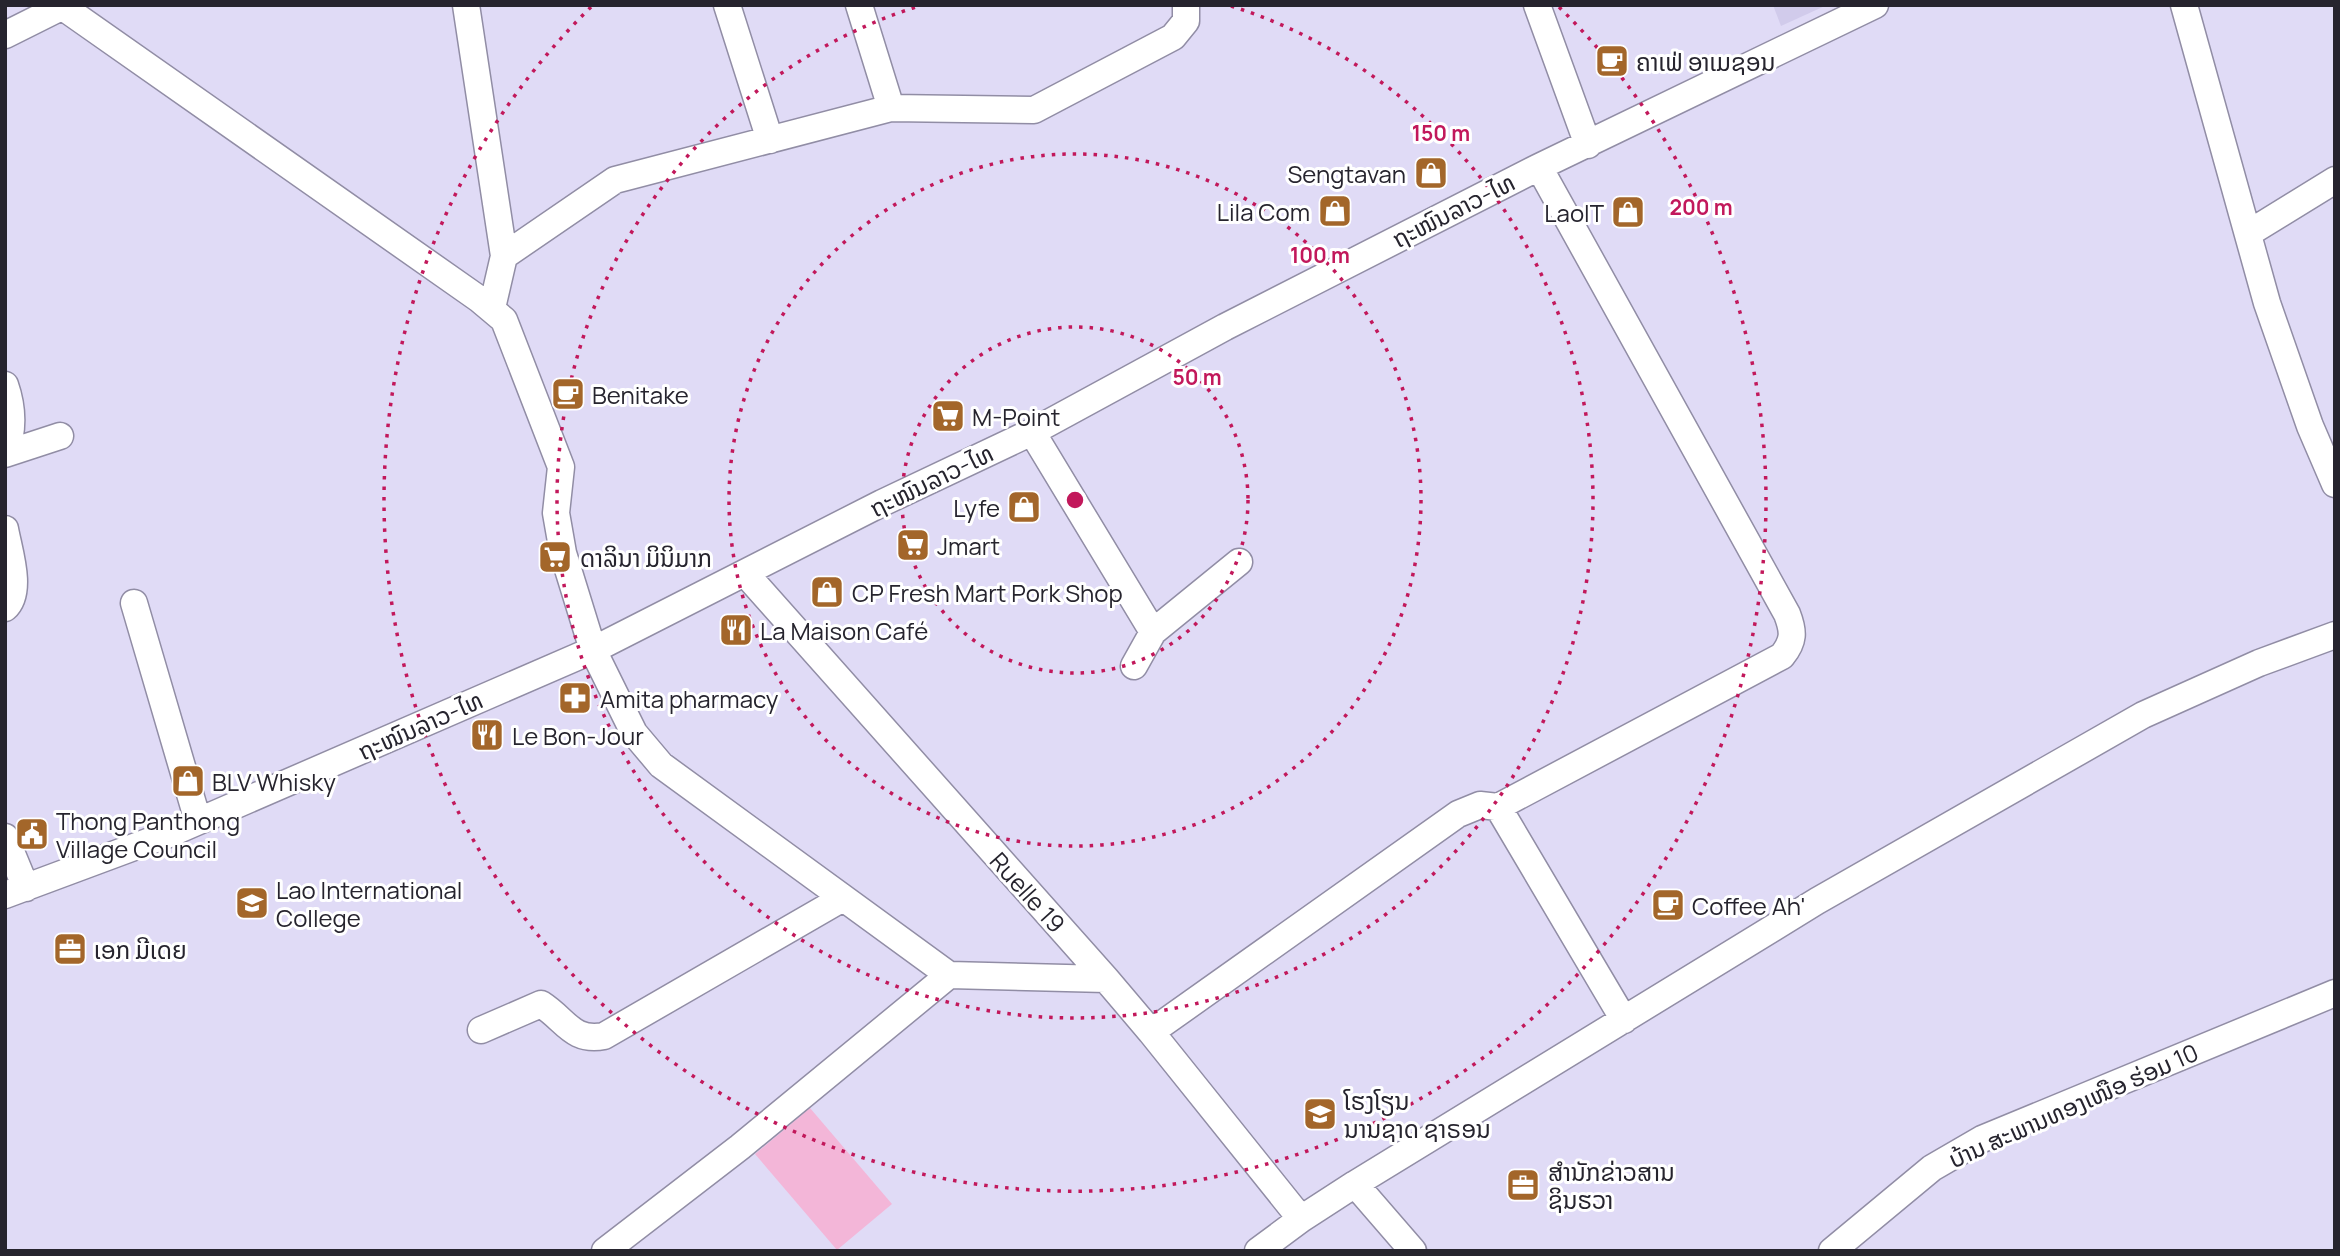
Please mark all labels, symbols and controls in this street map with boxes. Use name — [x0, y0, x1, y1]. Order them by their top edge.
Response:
cafe icon: ຄາເຟ່ ອາເມຊອນ — [1593, 42, 1631, 80]
place label: ຄາເຟ່ ອາເມຊອນ — [1636, 45, 1775, 78]
text: 150 m — [1412, 119, 1470, 147]
shop icon: Sengtavan — [1412, 154, 1450, 192]
place label: Sengtavan — [1288, 157, 1406, 190]
street label: ຖະໜົນລາວ-ໄທ — [1386, 165, 1520, 255]
shop icon: Lila Com — [1316, 192, 1354, 230]
shop icon: LaoIT — [1609, 193, 1647, 231]
text: 200 m — [1669, 193, 1733, 221]
place label: Lila Com — [1217, 195, 1310, 228]
place label: LaoIT — [1544, 196, 1605, 229]
text: 100 m — [1290, 241, 1350, 269]
text: 50 m — [1172, 363, 1222, 391]
cafe icon: Benitake — [549, 375, 587, 413]
place label: Benitake — [592, 378, 689, 411]
supermarket icon: M-Point — [929, 397, 967, 435]
place label: M-Point — [972, 400, 1060, 433]
street label: ຖະໜົນລາວ-ໄທ — [864, 436, 998, 524]
shop icon: Lyfe — [1005, 488, 1043, 526]
centre of rings — [1063, 488, 1087, 512]
place label: Lyfe — [953, 491, 1000, 524]
supermarket icon: Jmart — [894, 526, 932, 564]
place label: Jmart — [937, 529, 1000, 562]
supermarket icon: ດາລິນາ ມິນິມາກ — [536, 538, 574, 576]
place label: ດາລິນາ ມິນິມາກ — [580, 541, 712, 574]
shop icon: CP Fresh Mart Pork Shop — [808, 573, 846, 611]
place label: CP Fresh Mart Pork Shop — [852, 576, 1123, 609]
restaurant icon: La Maison Café — [717, 611, 755, 649]
place label: La Maison Café — [760, 614, 928, 647]
pharmacy icon: Amita pharmacy — [556, 679, 594, 717]
place label: Amita pharmacy — [600, 682, 779, 715]
street label: ຖະໜົນລາວ-ໄທ — [352, 683, 488, 767]
restaurant icon: Le Bon-Jour — [468, 716, 506, 754]
place label: Le Bon-Jour — [512, 719, 644, 752]
shop icon: BLV Whisky — [169, 762, 207, 800]
place label: BLV Whisky — [212, 765, 336, 798]
place label: Thong Panthong Village Council — [56, 804, 240, 865]
public building icon: Thong Panthong Village Council — [13, 815, 51, 853]
street label: Ruelle 19 — [983, 845, 1073, 939]
place label: Lao International College — [276, 873, 462, 934]
school or university icon: Lao International College — [233, 884, 271, 922]
cafe icon: Coffee Ah' — [1649, 886, 1687, 924]
place label: Coffee Ah' — [1692, 889, 1806, 922]
office icon: ເອກ ມີເດຍ — [51, 930, 89, 968]
place label: ເອກ ມີເດຍ — [94, 933, 187, 966]
street label: ບ້ານ ສະພານທອງເໜືອ ຮ່ອມ 10 — [1943, 1035, 2203, 1175]
place label: ໂຮງໂຽນ ນານຊາດ ຊາຣອນ — [1343, 1084, 1491, 1145]
school or university icon: ໂຮງໂຽນ ນານຊາດ ຊາຣອນ — [1301, 1095, 1339, 1133]
place label: ສຳນັກຂ່າວສານ ຊິນຮວາ — [1548, 1155, 1675, 1216]
office icon: ສຳນັກຂ່າວສານ ຊິນຮວາ — [1504, 1166, 1542, 1204]

